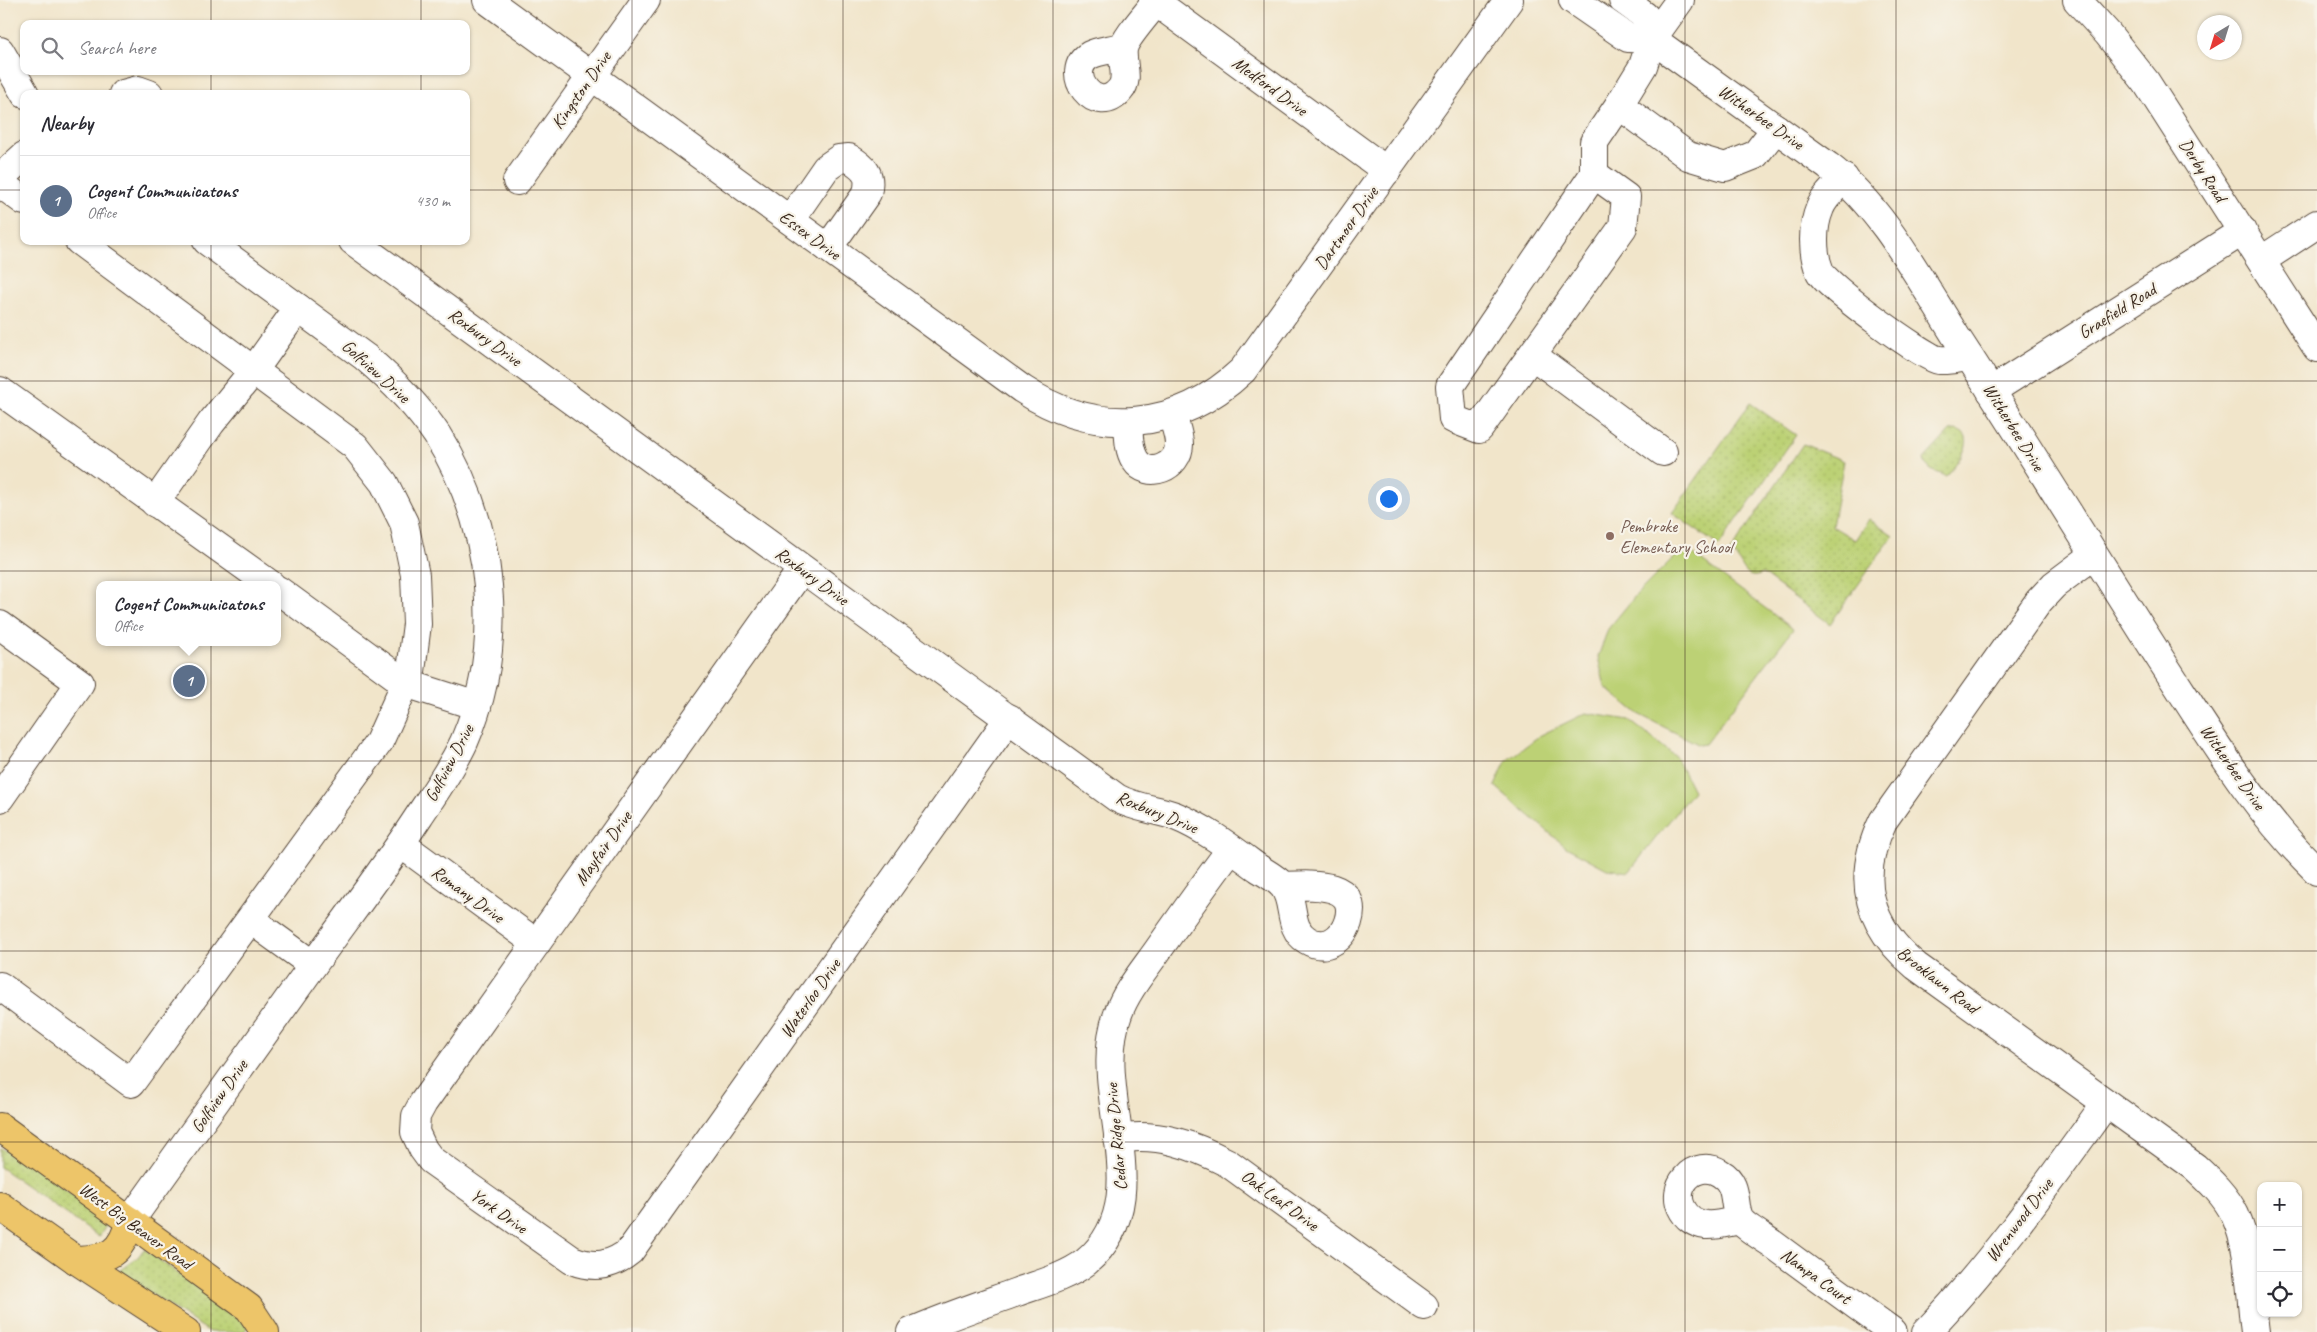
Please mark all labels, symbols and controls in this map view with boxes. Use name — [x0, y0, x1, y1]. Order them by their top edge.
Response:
north arrow — [2197, 15, 2242, 60]
search box — [20, 20, 470, 75]
icon: search — [38, 34, 66, 62]
text: Search here — [78, 36, 155, 60]
street label: Kingston Drive — [546, 46, 616, 133]
street label: Medford Drive — [1228, 51, 1313, 121]
street label: Witherbee Drive — [1714, 80, 1809, 155]
text: Nearby — [40, 110, 93, 136]
street label: Derby Road — [2174, 134, 2233, 208]
text: Cogent Communicatons — [87, 179, 237, 203]
street label: Dartmoor Drive — [1309, 181, 1383, 274]
text: 1 — [52, 191, 60, 211]
text: 430 m — [416, 191, 450, 211]
text: Office — [87, 203, 116, 223]
street label: Essex Drive — [775, 205, 846, 265]
street label: Graefield Road — [2074, 277, 2162, 344]
street label: Roxbury Drive — [444, 303, 527, 372]
street label: Golfview Drive — [337, 335, 416, 408]
street label: Witherbee Drive — [1978, 379, 2050, 476]
your location — [1376, 486, 1402, 512]
place label: Pembroke Elementary School — [1620, 515, 1735, 558]
marker: Pembroke Elementary School — [1604, 530, 1616, 542]
street label: Roxbury Drive — [771, 542, 854, 611]
popup — [96, 581, 281, 646]
text: Cogent Communicatons — [113, 592, 264, 616]
text: Office — [113, 616, 143, 636]
pin: 1 — [173, 662, 205, 700]
street label: Golfview Drive — [420, 720, 479, 805]
street label: Witherbee Drive — [2196, 720, 2271, 815]
street label: Roxbury Drive — [1113, 786, 1202, 839]
street label: Mayfair Drive — [569, 806, 637, 889]
street label: Romany Drive — [428, 860, 509, 928]
street label: Brooklawn Road — [1893, 941, 1985, 1020]
street label: Waterloo Drive — [775, 953, 846, 1042]
street label: Golfview Drive — [186, 1054, 253, 1137]
street label: Cedar Ridge Drive — [1100, 1081, 1132, 1192]
street label: Oak Leaf Drive — [1237, 1165, 1324, 1236]
street label: Wrenwood Drive — [1980, 1173, 2058, 1266]
street label: West Big Beaver Road — [75, 1177, 199, 1276]
map controls — [2257, 1182, 2302, 1317]
button: + — [2257, 1182, 2302, 1227]
street label: York Drive — [467, 1184, 532, 1239]
button: − — [2257, 1227, 2302, 1272]
street label: Nampa Court — [1777, 1243, 1857, 1310]
button: locate — [2257, 1272, 2302, 1317]

